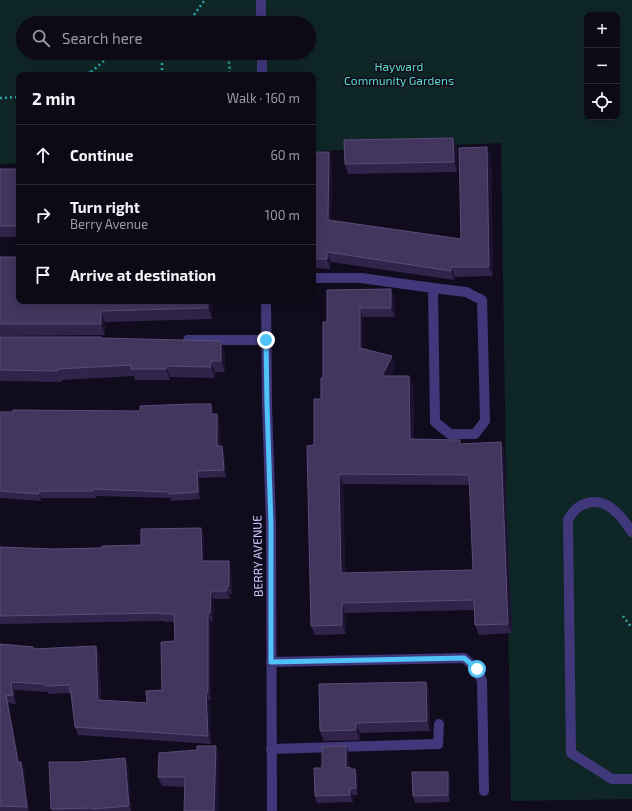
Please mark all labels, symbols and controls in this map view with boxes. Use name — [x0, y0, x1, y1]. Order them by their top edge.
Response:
map controls — [584, 12, 620, 120]
button: + — [584, 12, 620, 48]
search box — [16, 16, 316, 60]
icon: search — [30, 27, 52, 49]
text: Search here — [62, 29, 143, 47]
button: − — [584, 48, 620, 84]
park label: Hayward Community Gardens — [344, 59, 454, 87]
button: locate — [584, 84, 620, 120]
text: 2 min — [32, 88, 75, 108]
text: Walk · 160 m — [227, 90, 300, 106]
icon: ahead — [32, 144, 54, 166]
text: Continue — [70, 146, 133, 164]
text: 60 m — [270, 147, 300, 163]
text: Turn right — [70, 198, 140, 216]
icon: right — [32, 204, 54, 226]
text: 100 m — [265, 207, 300, 223]
text: Berry Avenue — [70, 216, 148, 232]
icon: arrive — [32, 264, 54, 286]
text: Arrive at destination — [70, 266, 216, 284]
route end — [257, 331, 275, 349]
street label: BERRY AVENUE — [249, 515, 265, 597]
route start — [468, 660, 486, 678]

